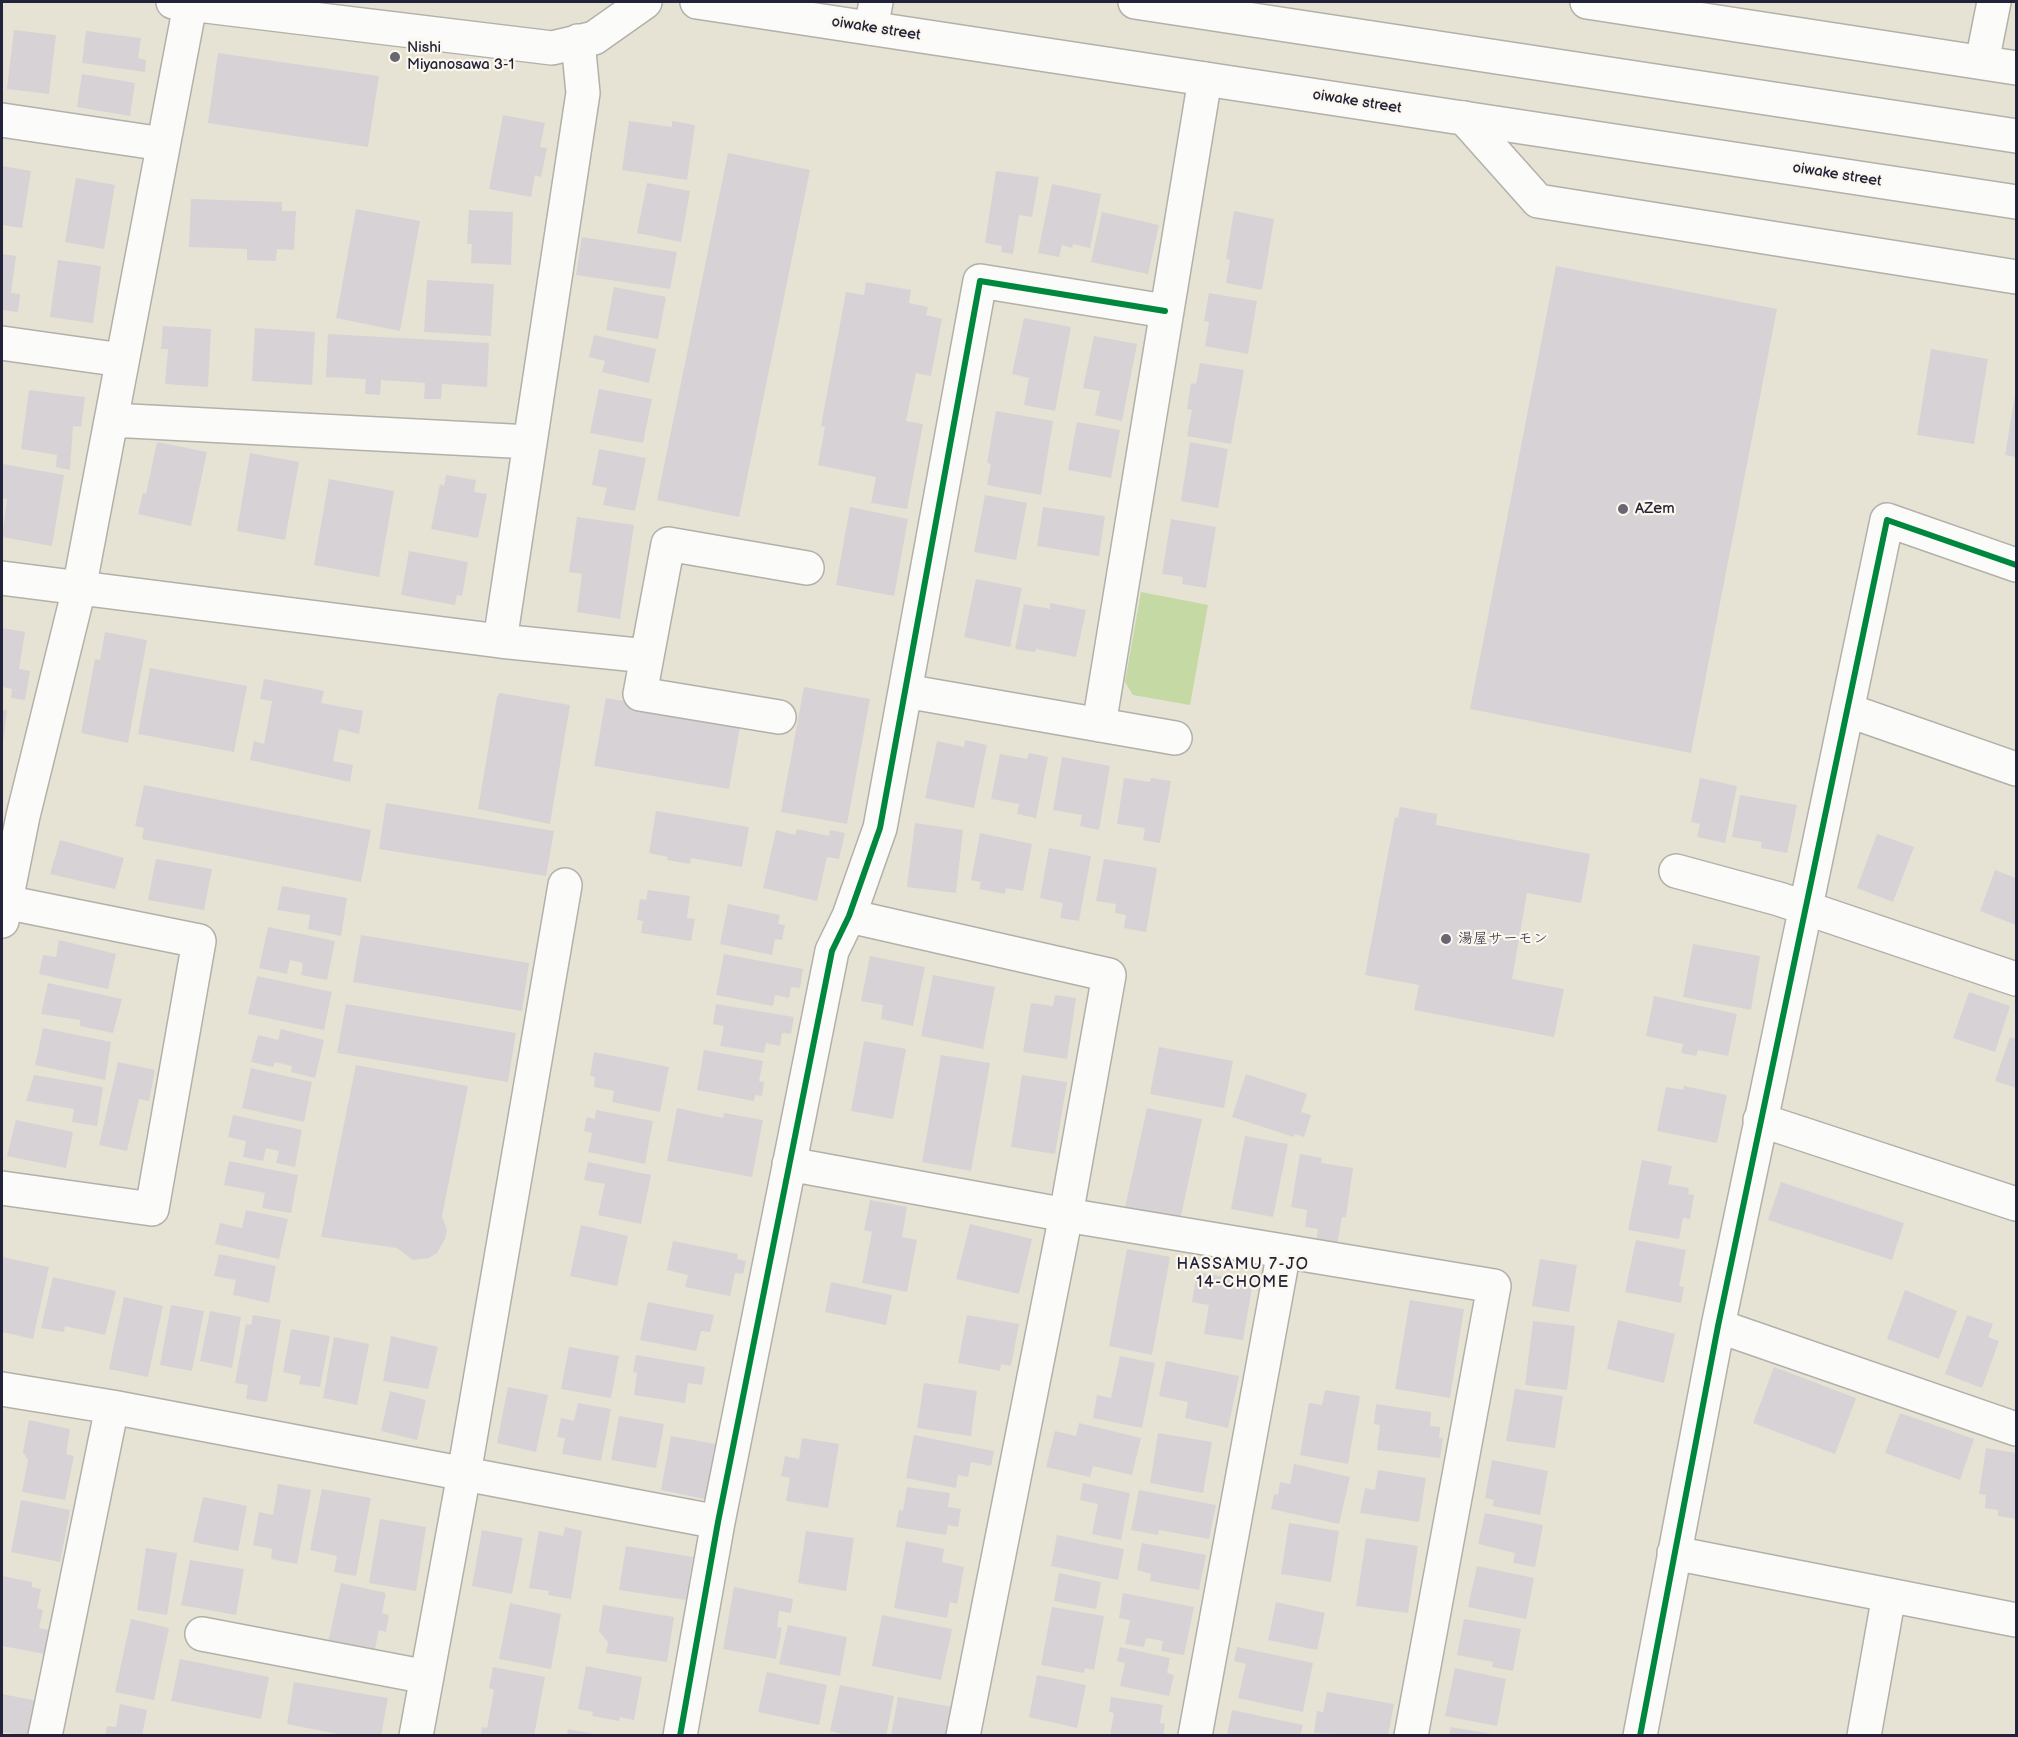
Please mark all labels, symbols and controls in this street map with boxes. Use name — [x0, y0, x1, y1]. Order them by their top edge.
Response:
street label: oiwake street — [830, 13, 922, 45]
place label: Nishi Miyanosawa 3-1 — [407, 39, 514, 74]
marker: Nishi Miyanosawa 3-1 — [388, 50, 402, 64]
street label: oiwake street — [1311, 86, 1403, 118]
street label: oiwake street — [1791, 159, 1883, 191]
place label: AZem — [1635, 500, 1675, 518]
marker: AZem — [1616, 502, 1630, 516]
place label: 湯屋サーモン — [1458, 930, 1548, 948]
marker: 湯屋サーモン — [1439, 932, 1453, 946]
district label: HASSAMU 7-JO 14-CHOME — [1177, 1255, 1309, 1293]

